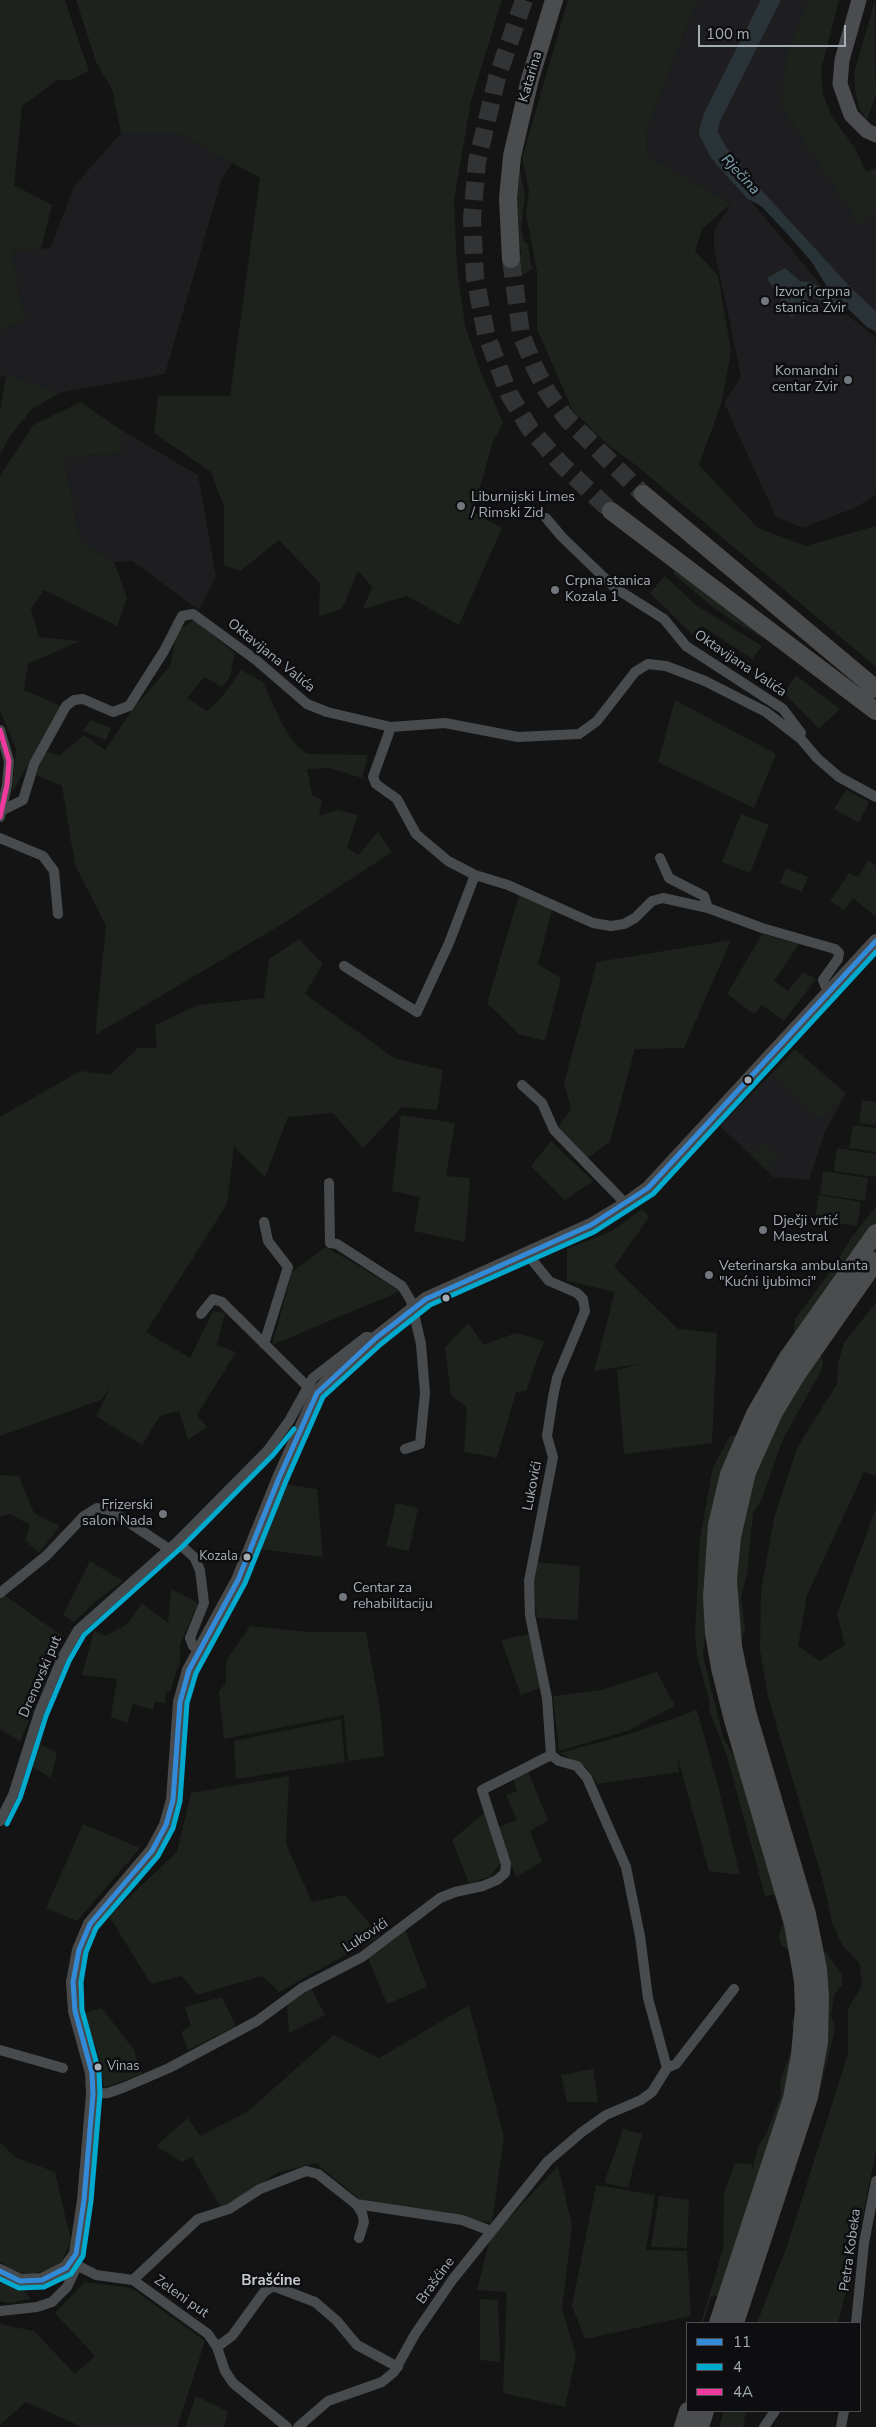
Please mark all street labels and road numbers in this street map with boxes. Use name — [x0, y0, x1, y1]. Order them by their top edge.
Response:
street label: Katarina — [516, 50, 546, 104]
street label: Oktavijana Valića — [224, 616, 318, 696]
street label: Oktavijana Valića — [691, 627, 789, 701]
street label: Lukovići — [520, 1460, 546, 1512]
street label: Drenovski put — [16, 1634, 66, 1720]
street label: Lukovići — [340, 1915, 392, 1957]
street label: Petra Kobeka — [837, 2208, 865, 2292]
street label: Brašćine — [413, 2254, 459, 2308]
street label: Zeleni put — [150, 2272, 212, 2322]

